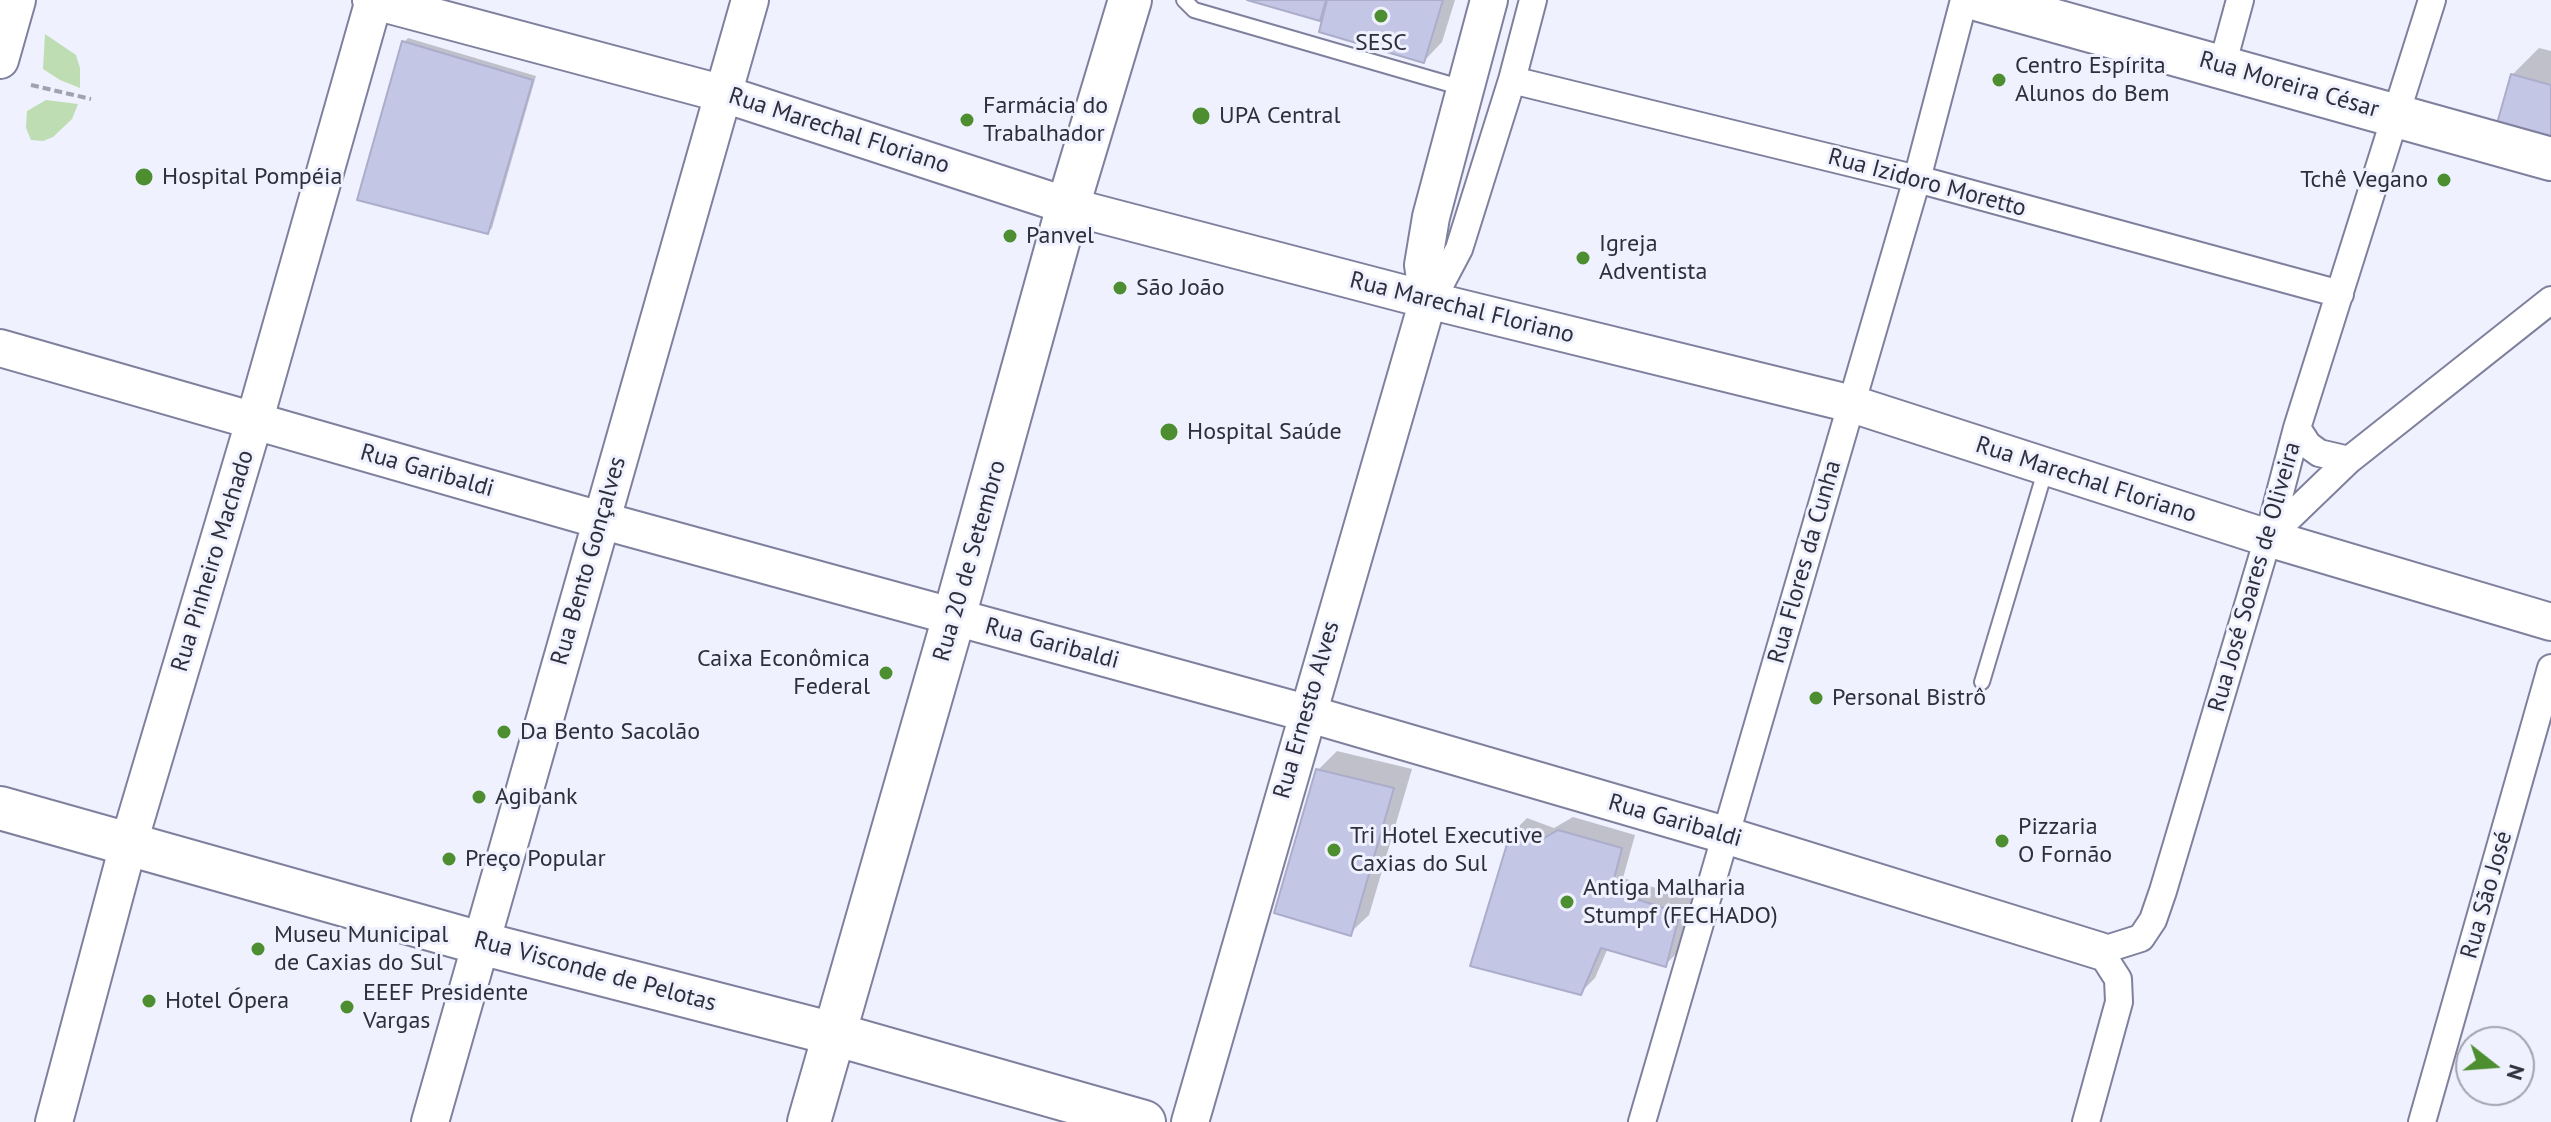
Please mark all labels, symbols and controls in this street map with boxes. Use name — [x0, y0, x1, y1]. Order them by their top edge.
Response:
marker: SESC — [1372, 7, 1390, 25]
place label: SESC — [1355, 29, 1407, 57]
street label: Rua Moreira César — [2196, 46, 2382, 124]
place label: Centro Espírita Alunos do Bem — [2015, 52, 2169, 108]
marker: Centro Espírita Alunos do Bem — [1990, 71, 2008, 89]
street label: Rua Marechal Floriano — [725, 82, 953, 180]
place label: Farmácia do Trabalhador — [983, 92, 1108, 148]
place label: UPA Central — [1219, 102, 1340, 130]
marker: UPA Central — [1190, 105, 1212, 127]
marker: Farmácia do Trabalhador — [958, 111, 976, 129]
street label: Rua Izidoro Moretto — [1825, 143, 2029, 223]
place label: Hospital Pompéia — [162, 163, 342, 191]
marker: Hospital Pompéia — [133, 166, 155, 188]
place label: Tchê Vegano — [2300, 166, 2428, 194]
marker: Tchê Vegano — [2435, 171, 2453, 189]
place label: Panvel — [1026, 222, 1094, 250]
marker: Panvel — [1001, 227, 1019, 245]
place label: Igreja Adventista — [1599, 230, 1707, 286]
marker: Igreja Adventista — [1574, 249, 1592, 267]
street label: Rua Marechal Floriano — [1347, 266, 1577, 350]
place label: São João — [1136, 274, 1225, 302]
marker: São João — [1111, 279, 1129, 297]
place label: Hospital Saúde — [1187, 418, 1342, 446]
marker: Hospital Saúde — [1158, 421, 1180, 443]
street label: Rua Marechal Floriano — [1972, 431, 2200, 529]
street label: Rua Garibaldi — [357, 438, 497, 504]
street label: Rua José Soares de Oliveira — [2203, 439, 2307, 715]
street label: Rua Pinheiro Machado — [166, 447, 260, 675]
street label: Rua Bento Gonçalves — [545, 453, 633, 669]
street label: Rua 20 de Setembro — [928, 457, 1012, 665]
street label: Rua Flores da Cunha — [1762, 457, 1848, 667]
street label: Rua Garibaldi — [982, 612, 1122, 676]
street label: Rua Ernesto Alves — [1268, 618, 1346, 802]
place label: Caixa Econômica Federal — [697, 645, 870, 701]
marker: Caixa Econômica Federal — [877, 664, 895, 682]
place label: Personal Bistrô — [1832, 684, 1986, 712]
marker: Personal Bistrô — [1807, 689, 1825, 707]
place label: Da Bento Sacolão — [520, 718, 700, 746]
marker: Da Bento Sacolão — [495, 723, 513, 741]
place label: Agibank — [495, 783, 578, 811]
marker: Agibank — [470, 788, 488, 806]
street label: Rua Garibaldi — [1605, 788, 1745, 854]
place label: Pizzaria O Fornão — [2018, 813, 2112, 869]
place label: Tri Hotel Executive Caxias do Sul — [1350, 822, 1543, 878]
street label: Rua São José — [2455, 828, 2519, 962]
marker: Pizzaria O Fornão — [1993, 832, 2011, 850]
marker: Tri Hotel Executive Caxias do Sul — [1325, 841, 1343, 859]
place label: Preço Popular — [465, 845, 606, 873]
marker: Preço Popular — [440, 850, 458, 868]
place label: Antiga Malharia Stumpf (FECHADO) — [1583, 874, 1778, 930]
marker: Antiga Malharia Stumpf (FECHADO) — [1558, 893, 1576, 911]
place label: Museu Municipal de Caxias do Sul — [274, 921, 448, 977]
street label: Rua Visconde de Pelotas — [471, 926, 719, 1018]
marker: Museu Municipal de Caxias do Sul — [249, 940, 267, 958]
place label: EEEF Presidente Vargas — [363, 979, 528, 1035]
place label: Hotel Ópera — [165, 987, 289, 1015]
marker: Hotel Ópera — [140, 992, 158, 1010]
marker: EEEF Presidente Vargas — [338, 998, 356, 1016]
north arrow — [2455, 1026, 2535, 1106]
text: N — [2501, 1061, 2532, 1083]

